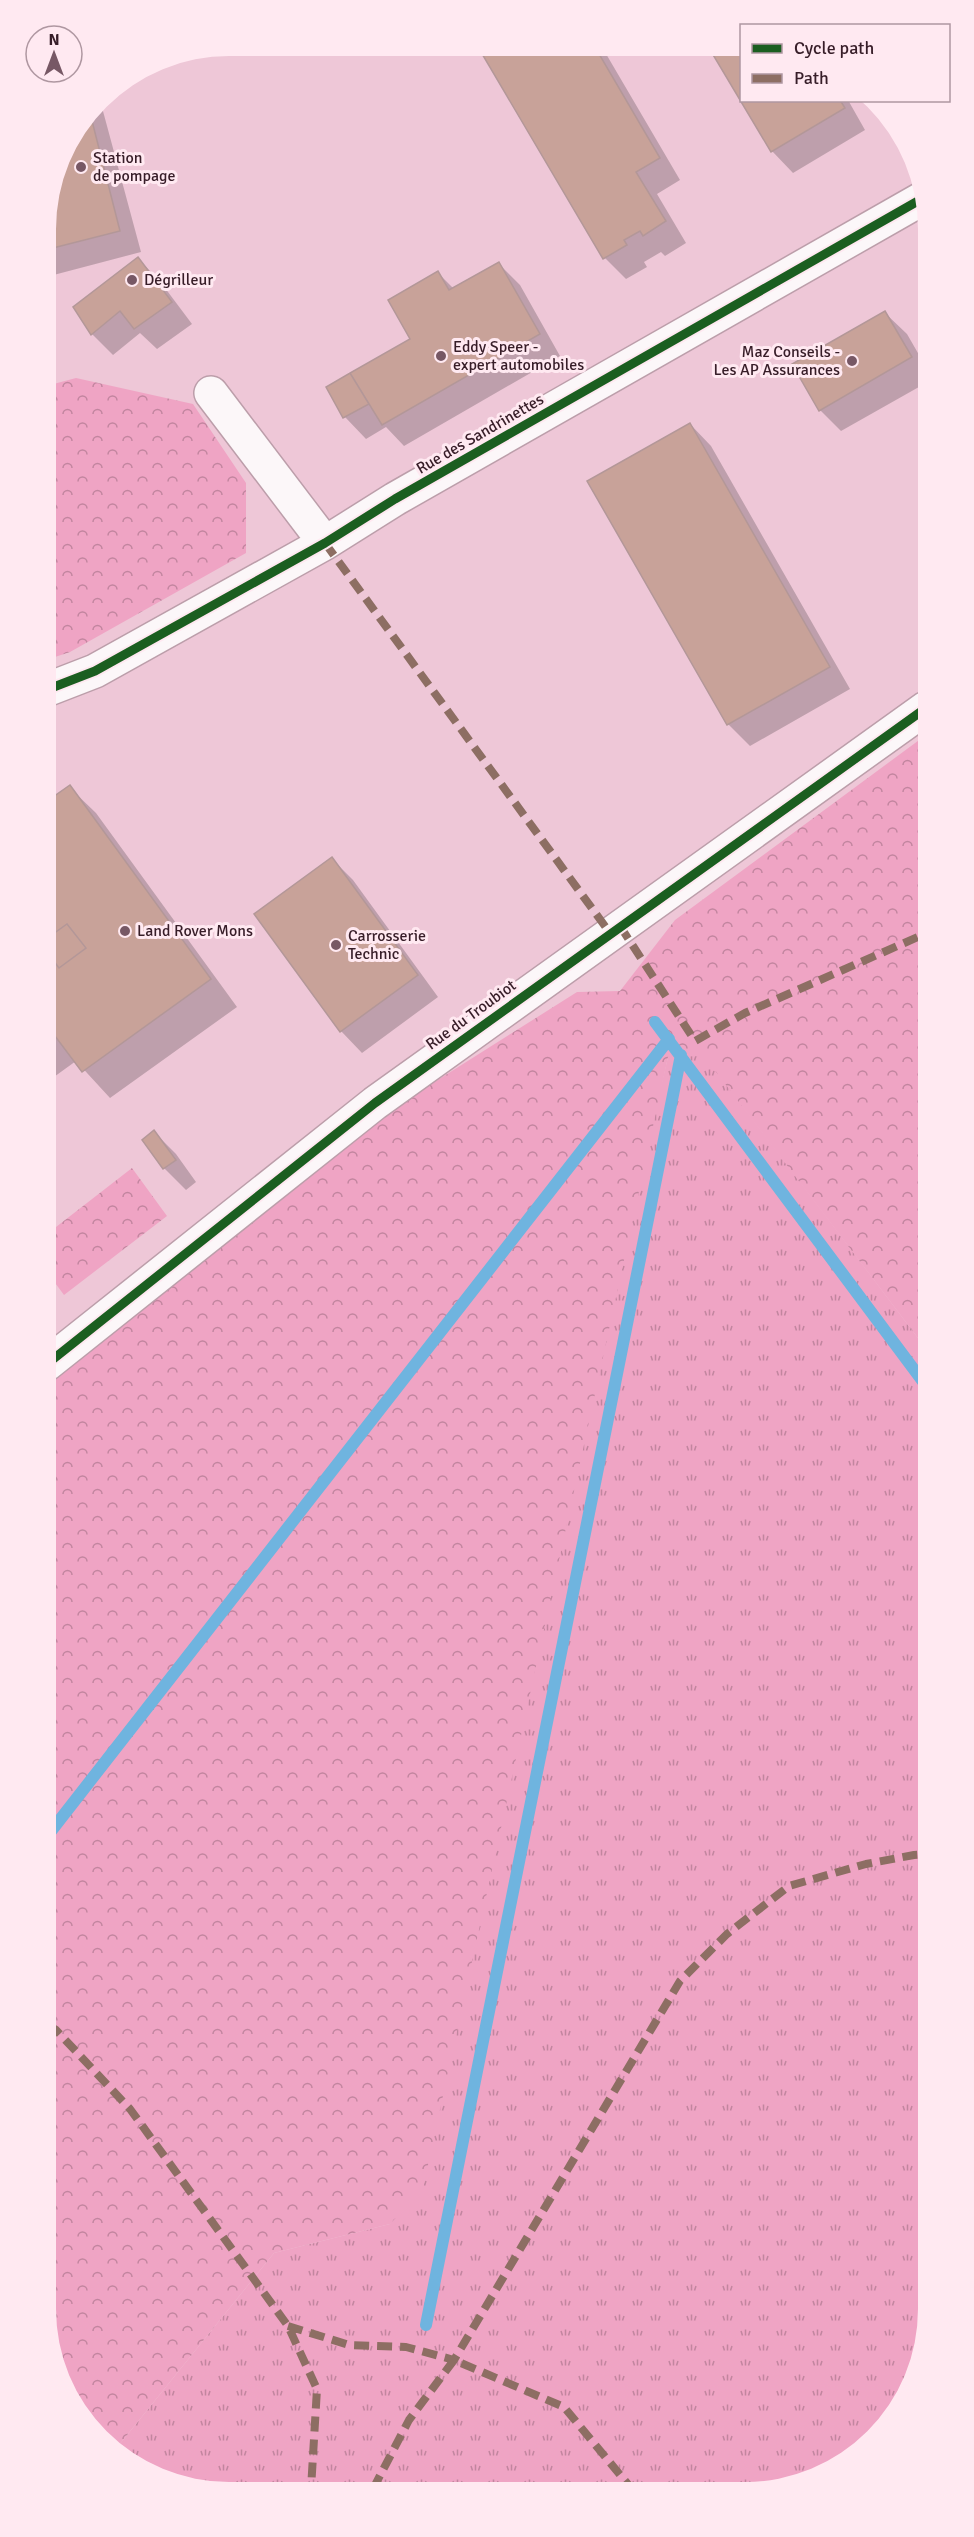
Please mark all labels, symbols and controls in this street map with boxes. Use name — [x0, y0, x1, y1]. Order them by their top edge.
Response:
north arrow — [24, 24, 84, 84]
legend — [740, 24, 950, 102]
text: N — [48, 30, 60, 50]
text: Cycle path — [794, 37, 874, 59]
text: Path — [794, 67, 829, 89]
place label: Station de pompage — [93, 148, 176, 186]
marker: Station de pompage — [74, 160, 88, 174]
place label: Dégrilleur — [144, 270, 213, 290]
marker: Dégrilleur — [125, 273, 139, 287]
place label: Eddy Speer - expert automobiles — [453, 337, 584, 375]
place label: Maz Conseils - Les AP Assurances — [714, 342, 840, 380]
marker: Eddy Speer - expert automobiles — [434, 349, 448, 363]
marker: Maz Conseils - Les AP Assurances — [845, 354, 859, 368]
street label: Rue des Sandrinettes — [413, 389, 547, 479]
place label: Land Rover Mons — [137, 921, 253, 941]
marker: Land Rover Mons — [118, 924, 132, 938]
place label: Carrosserie Technic — [348, 926, 426, 964]
marker: Carrosserie Technic — [329, 938, 343, 952]
street label: Rue du Troubiot — [422, 975, 520, 1054]

